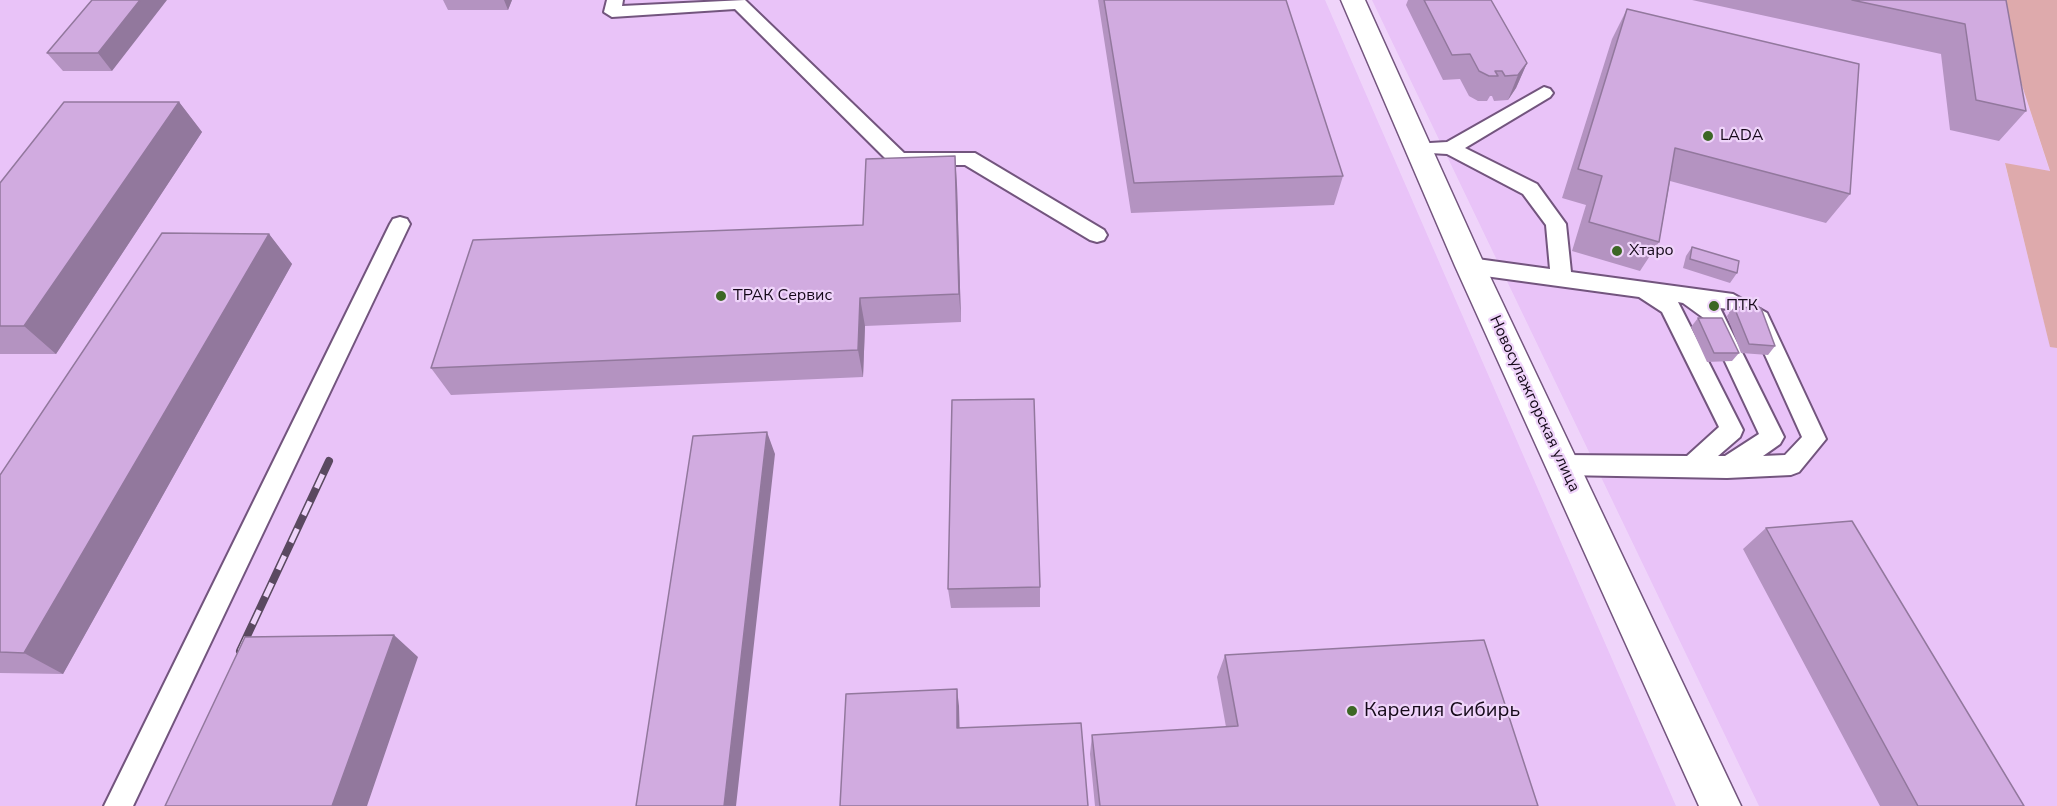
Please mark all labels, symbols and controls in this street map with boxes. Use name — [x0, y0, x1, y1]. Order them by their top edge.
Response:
place label: LADA — [1720, 126, 1763, 146]
marker: LADA — [1701, 129, 1715, 143]
place label: Хтаро — [1629, 241, 1674, 261]
marker: Хтаро — [1610, 244, 1624, 258]
place label: ТРАК Сервис — [733, 286, 832, 306]
marker: ТРАК Сервис — [714, 289, 728, 303]
place label: ПТК — [1726, 296, 1758, 316]
marker: ПТК — [1707, 299, 1721, 313]
street label: Новосулажгорская улица — [1485, 313, 1583, 495]
place label: Карелия Сибирь — [1364, 699, 1520, 723]
marker: Карелия Сибирь — [1345, 704, 1359, 718]

